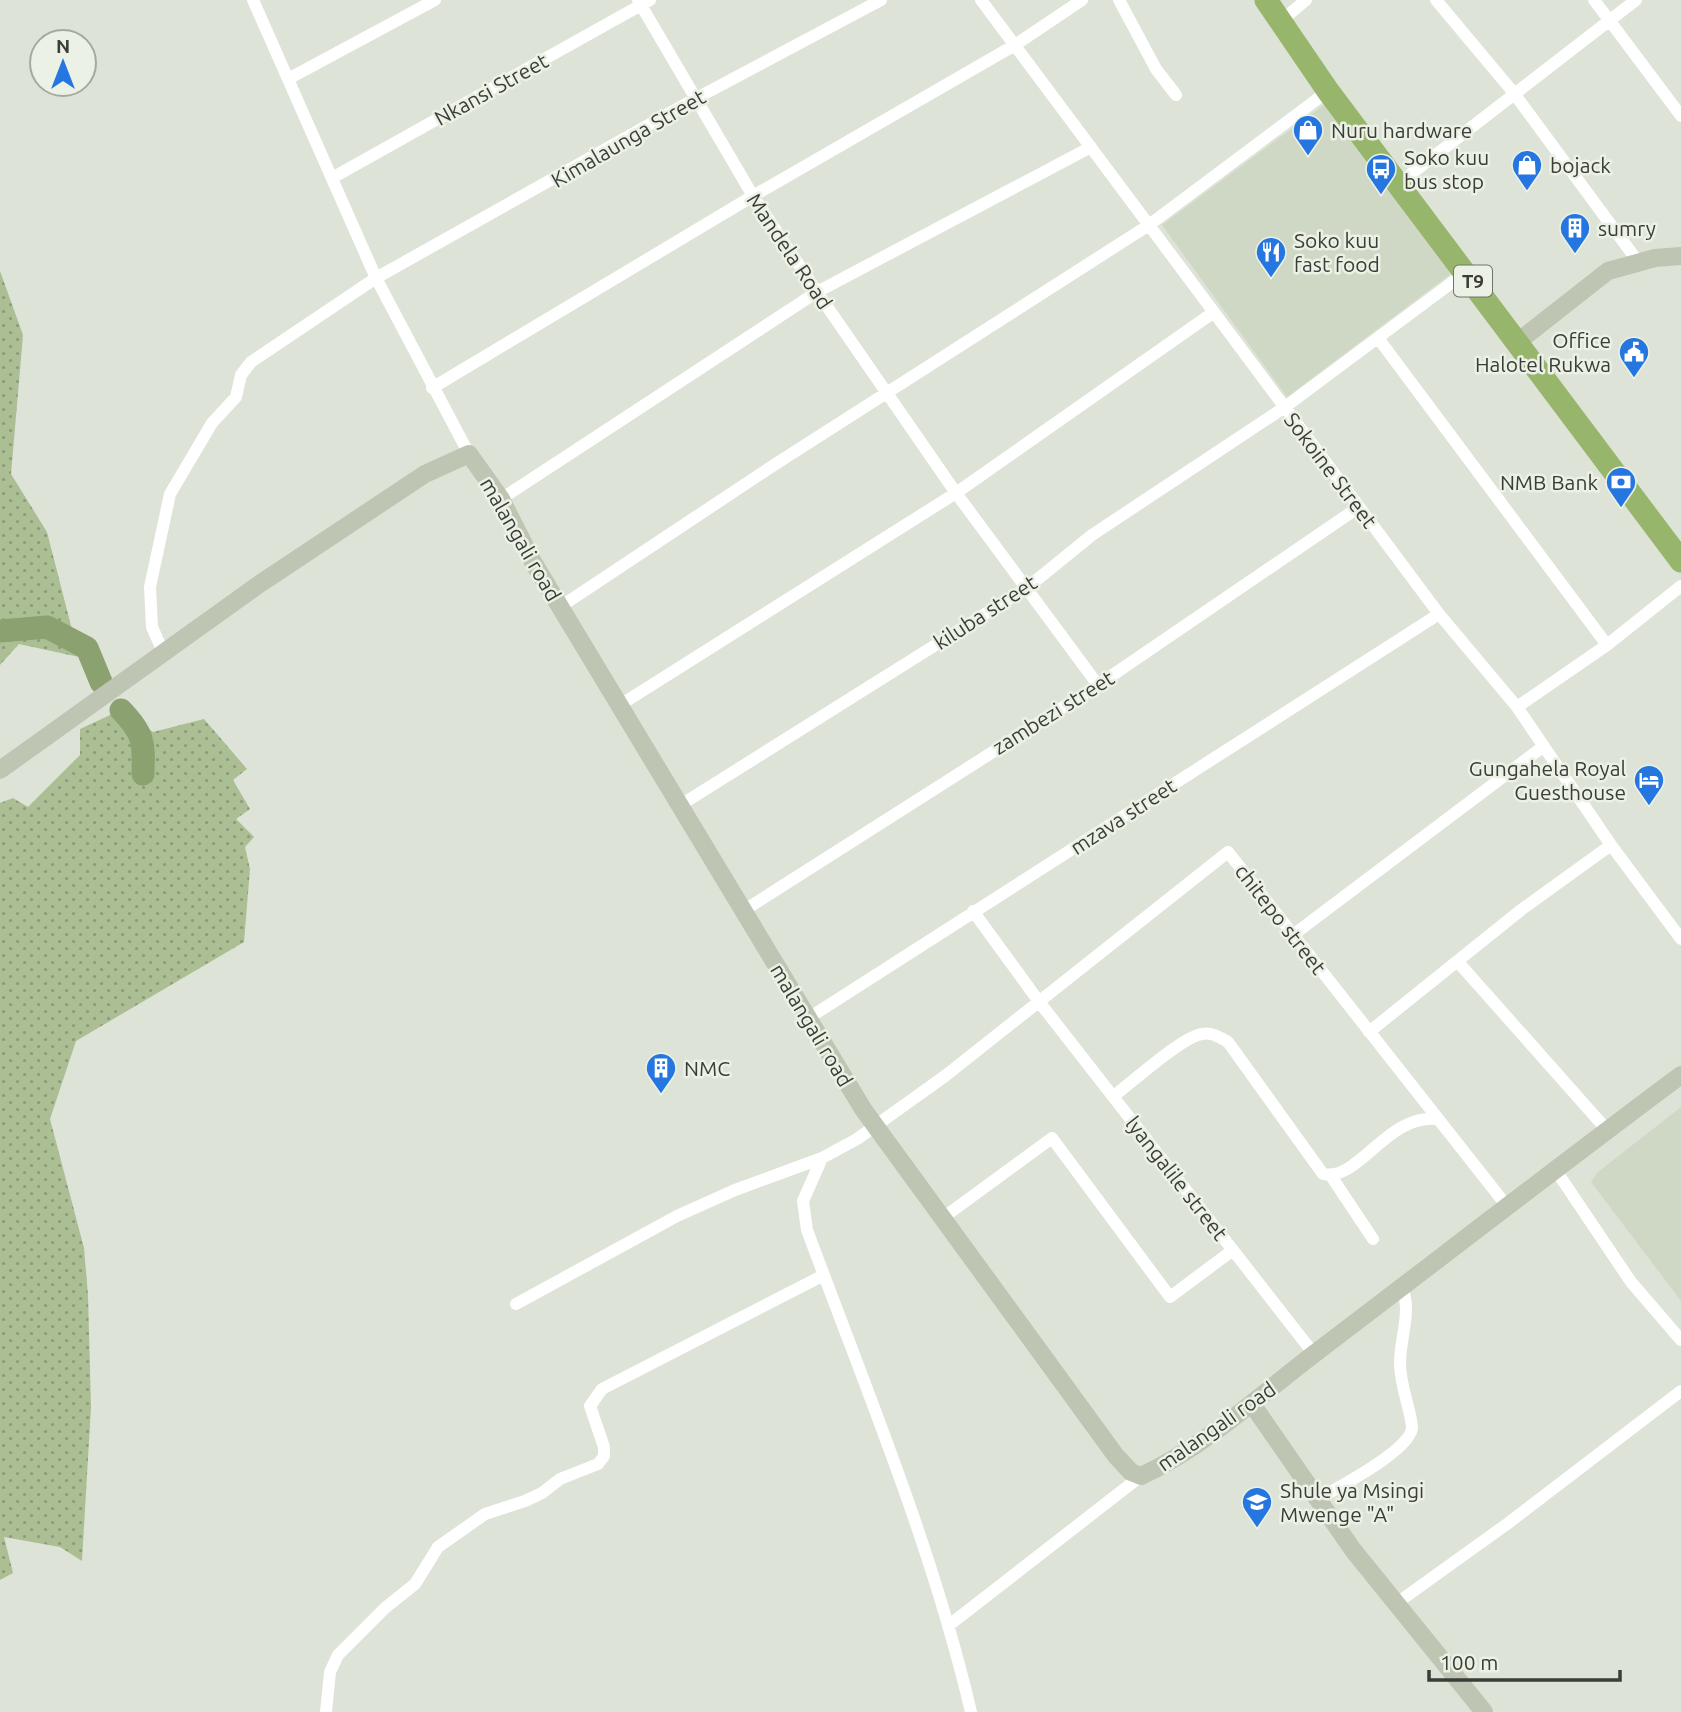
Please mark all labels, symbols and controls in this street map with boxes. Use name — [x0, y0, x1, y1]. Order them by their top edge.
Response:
north arrow — [28, 28, 98, 98]
text: N — [56, 35, 70, 57]
street label: Nkansi Street — [430, 48, 552, 130]
street label: Kimalaunga Street — [547, 84, 709, 192]
shop icon: Nuru hardware — [1291, 113, 1325, 157]
place label: Nuru hardware — [1331, 118, 1472, 142]
place label: Soko kuu bus stop — [1404, 145, 1489, 193]
shop icon: bojack — [1510, 148, 1544, 192]
bus stop icon: Soko kuu bus stop — [1364, 152, 1398, 196]
place label: bojack — [1550, 153, 1611, 177]
street label: Mandela Road — [742, 189, 838, 313]
building icon: sumry — [1558, 211, 1592, 255]
place label: sumry — [1598, 216, 1656, 240]
place label: Soko kuu fast food — [1294, 228, 1380, 276]
restaurant icon: Soko kuu fast food — [1254, 235, 1288, 279]
road number: T9 — [1454, 266, 1492, 296]
place label: Office Halotel Rukwa — [1475, 328, 1611, 376]
public building icon: Office Halotel Rukwa — [1617, 335, 1651, 379]
street label: Sokoine Street — [1280, 408, 1382, 532]
bank icon: NMB Bank — [1604, 465, 1638, 509]
place label: NMB Bank — [1500, 470, 1598, 494]
street label: malangali road — [476, 473, 566, 605]
street label: kiluba street — [929, 570, 1041, 654]
street label: zambezi street — [988, 665, 1118, 759]
place label: Gungahela Royal Guesthouse — [1469, 756, 1626, 804]
hotel icon: Gungahela Royal Guesthouse — [1632, 763, 1666, 807]
street label: mzava street — [1066, 773, 1180, 859]
street label: chitepo street — [1231, 859, 1331, 979]
street label: malangali road — [766, 959, 858, 1091]
building icon: NMC — [644, 1051, 678, 1095]
place label: NMC — [684, 1056, 730, 1080]
street label: lyangalile street — [1121, 1111, 1233, 1245]
street label: malangali road — [1152, 1376, 1280, 1476]
place label: Shule ya Msingi Mwenge "A" — [1280, 1478, 1424, 1526]
school or university icon: Shule ya Msingi Mwenge "A" — [1240, 1485, 1274, 1529]
scale bar — [1429, 1638, 1620, 1682]
text: 100 m — [1440, 1650, 1498, 1674]

